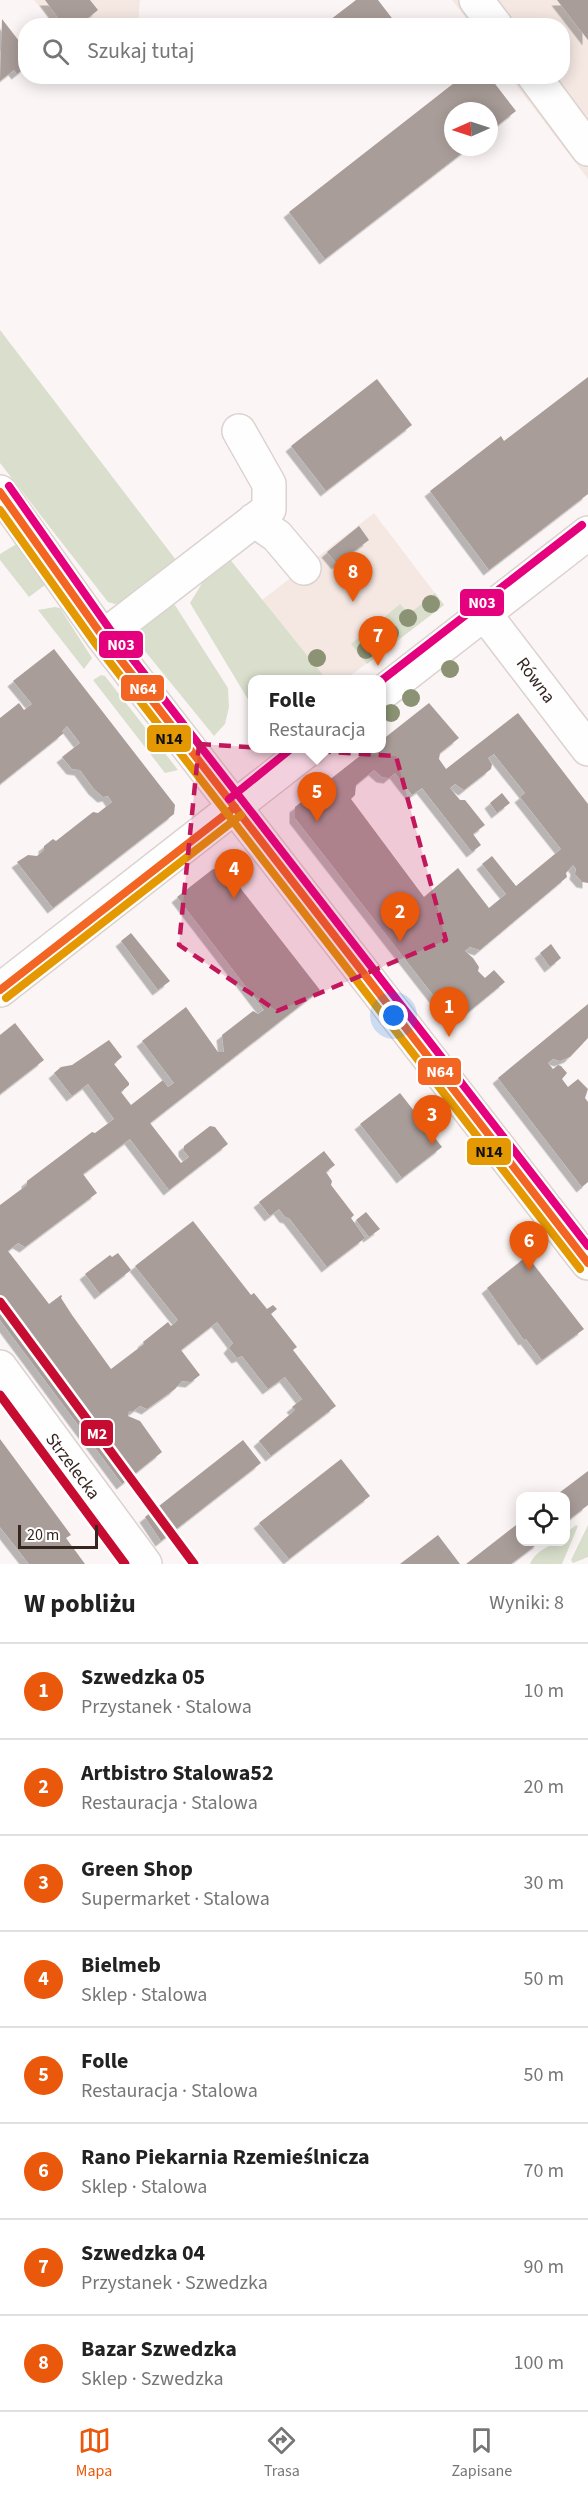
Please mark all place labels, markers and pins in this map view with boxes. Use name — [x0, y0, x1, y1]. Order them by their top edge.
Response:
pin: 8 — [334, 552, 372, 602]
pin: 7 — [358, 616, 398, 666]
pin: 5 — [298, 772, 336, 822]
pin: 4 — [214, 850, 254, 899]
pin: 2 — [380, 892, 420, 942]
pin: 1 — [430, 988, 468, 1037]
pin: 3 — [412, 1096, 452, 1145]
pin: 6 — [510, 1222, 548, 1271]

